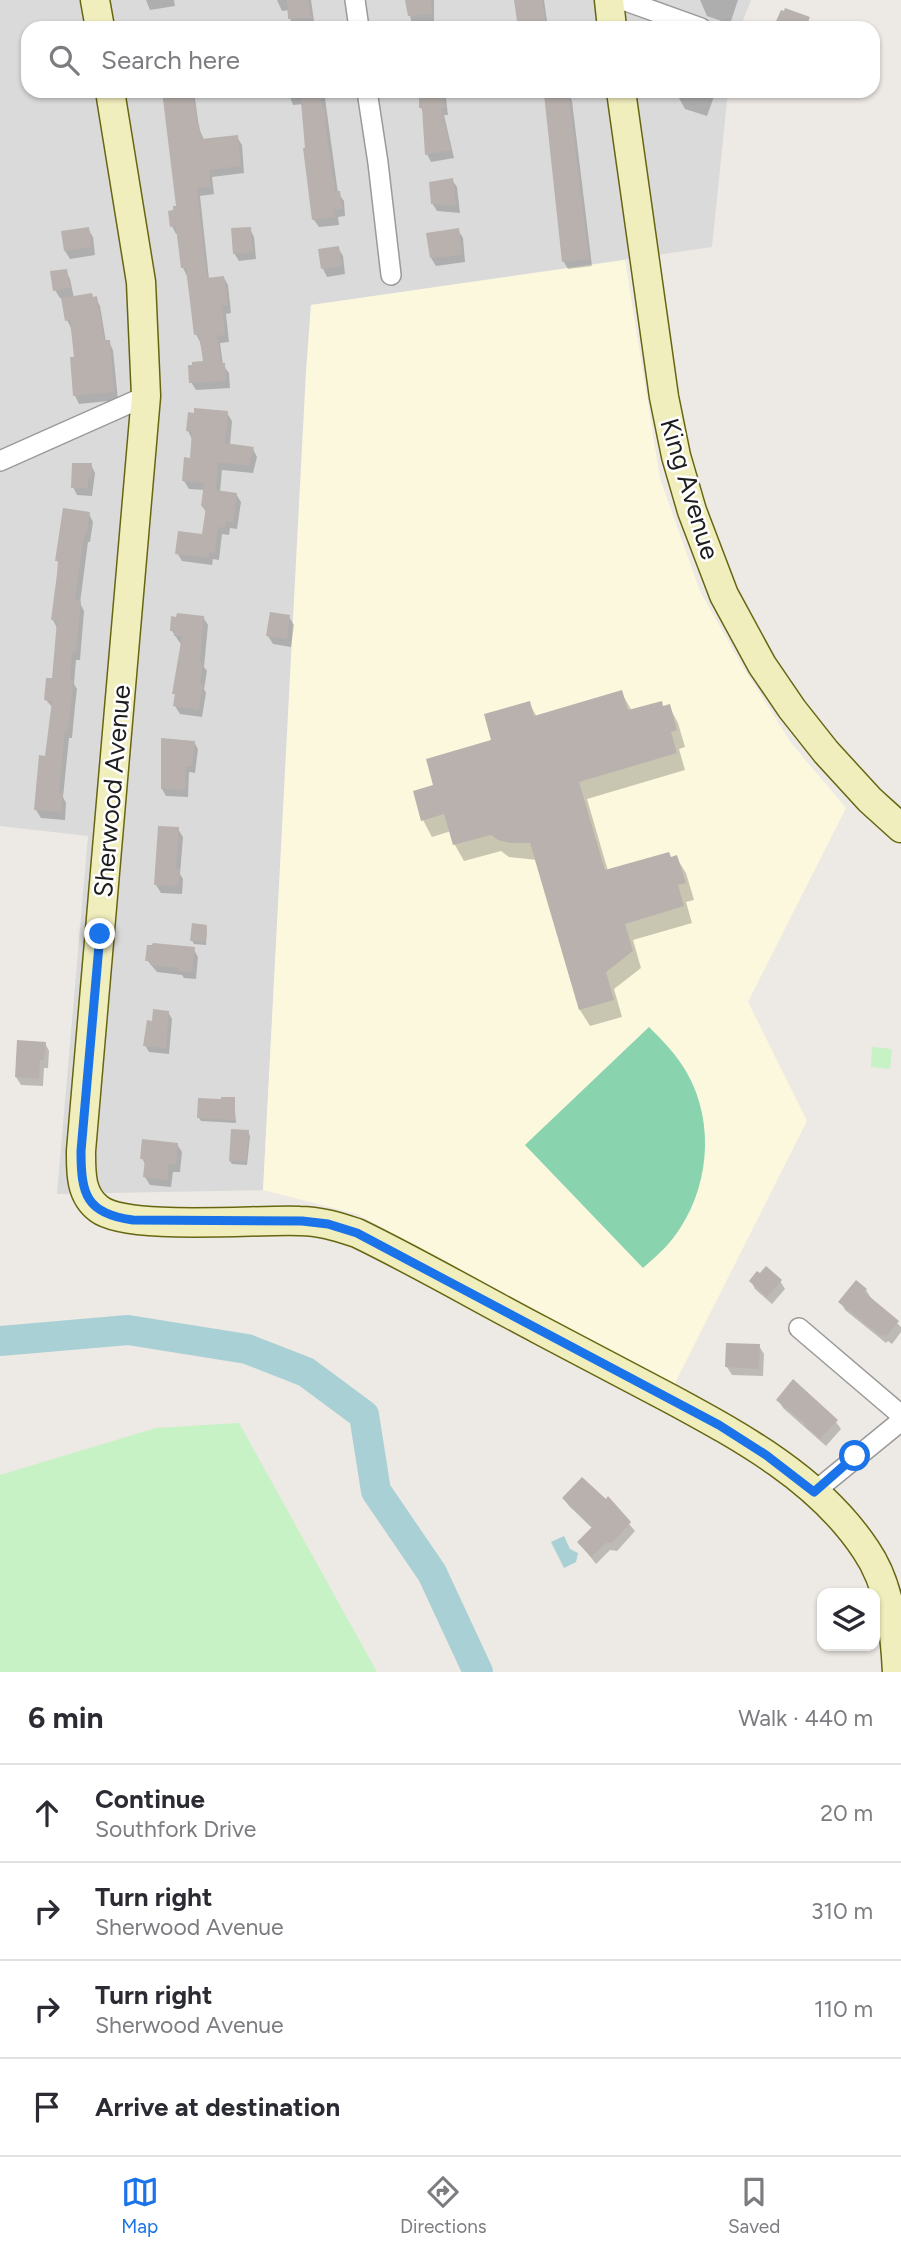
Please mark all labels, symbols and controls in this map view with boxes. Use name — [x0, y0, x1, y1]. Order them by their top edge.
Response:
search box — [21, 21, 880, 98]
icon: search — [45, 41, 83, 79]
text: Search here — [101, 44, 240, 76]
street label: King Avenue — [653, 415, 727, 563]
street label: Sherwood Avenue — [87, 683, 137, 899]
route end — [84, 918, 115, 949]
route start — [839, 1440, 870, 1471]
map controls — [817, 1588, 880, 1651]
button: layers — [817, 1588, 880, 1651]
text: 6 min — [28, 1699, 104, 1736]
text: Walk · 440 m — [738, 1704, 873, 1732]
text: Continue — [95, 1783, 205, 1815]
icon: ahead — [28, 1794, 66, 1832]
text: 20 m — [820, 1799, 873, 1827]
text: Southfork Drive — [95, 1815, 256, 1843]
text: Turn right — [95, 1881, 212, 1913]
icon: right — [28, 1892, 66, 1930]
text: 310 m — [811, 1897, 873, 1925]
text: Sherwood Avenue — [95, 1913, 284, 1941]
text: Turn right — [95, 1979, 212, 2011]
icon: right — [28, 1990, 66, 2028]
text: 110 m — [814, 1995, 873, 2023]
text: Sherwood Avenue — [95, 2011, 284, 2039]
icon: arrive — [28, 2088, 66, 2126]
text: Arrive at destination — [95, 2091, 340, 2123]
tab: Map — [121, 2173, 159, 2238]
tab: Directions — [400, 2173, 487, 2238]
tab: Saved — [728, 2173, 780, 2238]

